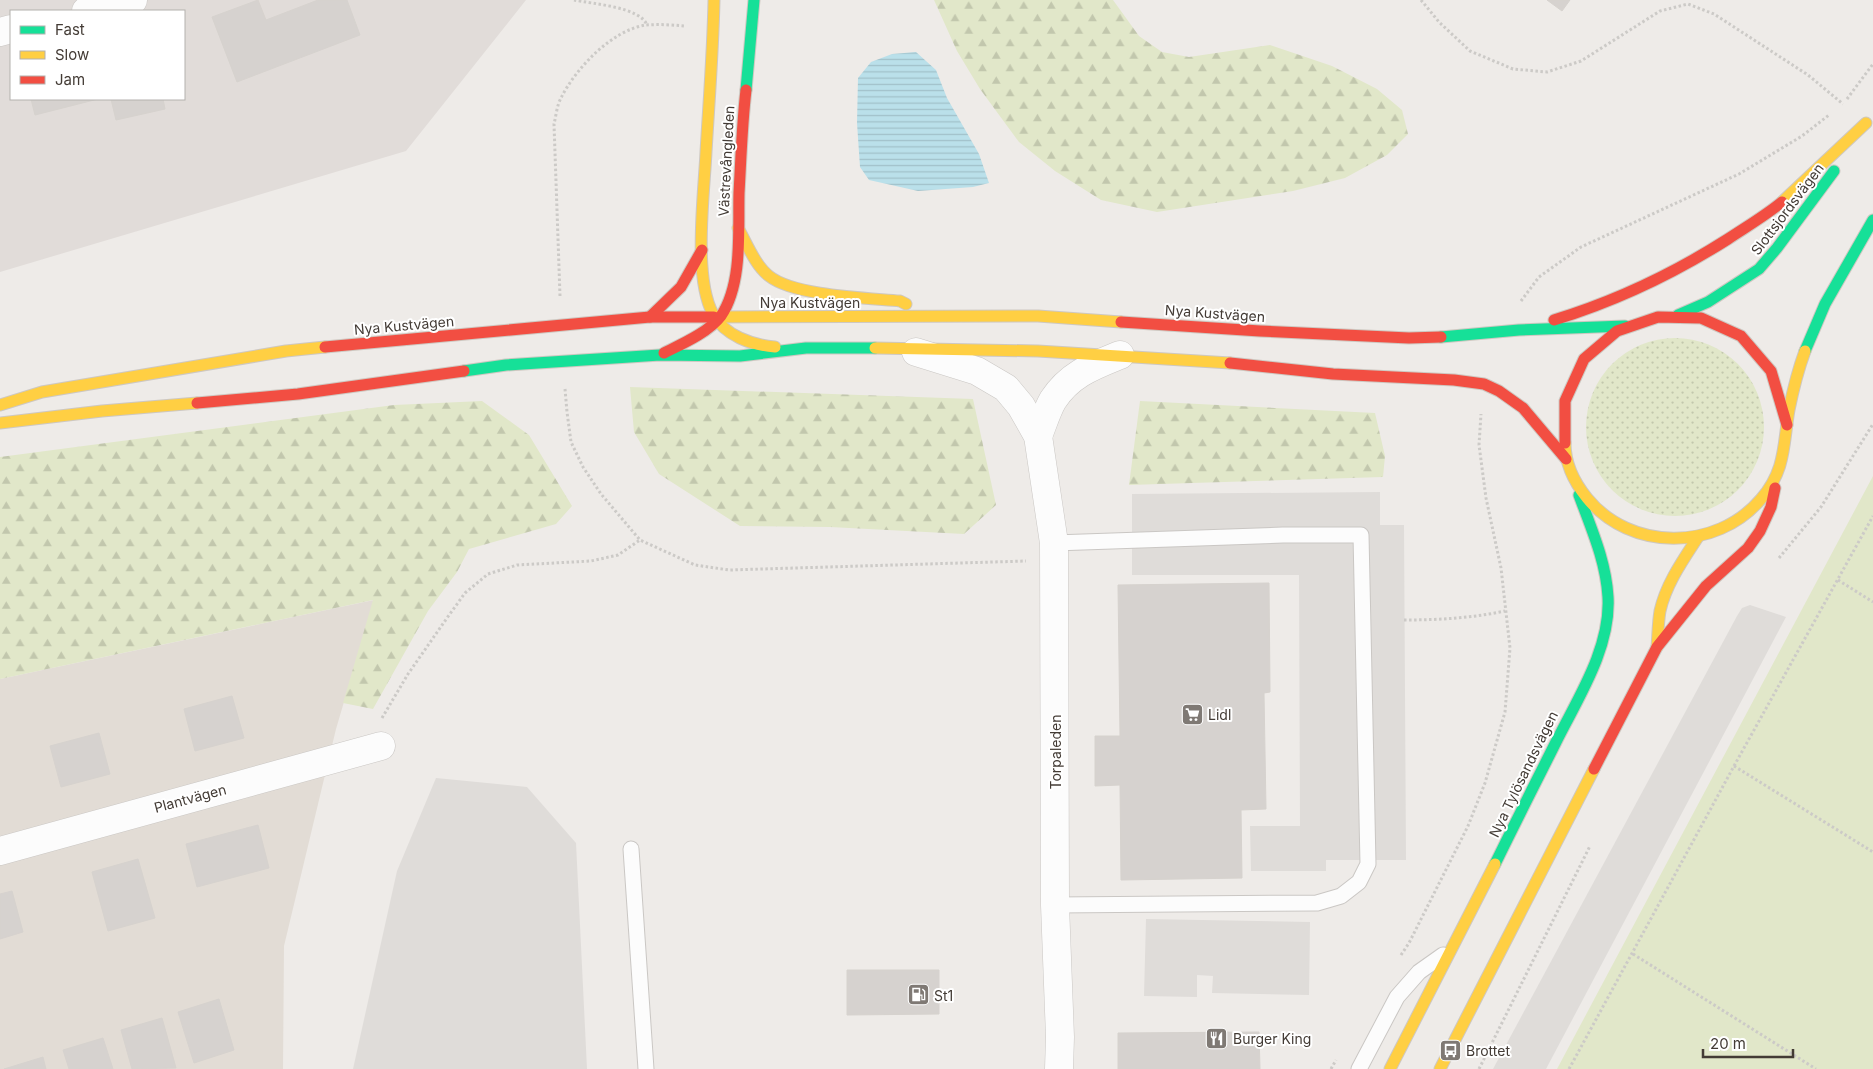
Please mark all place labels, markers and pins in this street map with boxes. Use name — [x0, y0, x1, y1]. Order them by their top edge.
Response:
supermarket icon: Lidl — [1180, 702, 1204, 726]
place label: Lidl — [1208, 706, 1231, 723]
fuel station icon: St1 — [906, 983, 930, 1007]
place label: St1 — [934, 987, 953, 1004]
restaurant icon: Burger King — [1205, 1026, 1229, 1050]
place label: Burger King — [1233, 1030, 1311, 1047]
bus stop icon: Brottet — [1438, 1038, 1462, 1062]
place label: Brottet — [1466, 1042, 1510, 1059]

